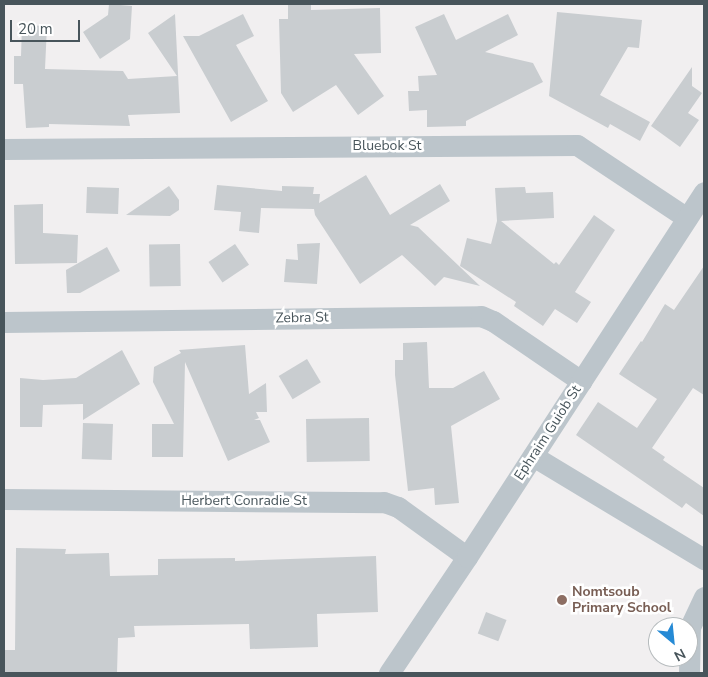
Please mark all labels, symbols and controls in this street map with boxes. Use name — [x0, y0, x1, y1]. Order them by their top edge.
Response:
scale bar — [12, 10, 82, 42]
text: 20 m — [18, 19, 53, 39]
street label: Bluebok St — [353, 138, 421, 154]
street label: Zebra St — [275, 309, 329, 327]
street label: Ephraim Guiob St — [511, 382, 585, 484]
street label: Herbert Conradie St — [181, 493, 307, 509]
place label: Nomtsoub Primary School — [572, 584, 671, 616]
marker: Nomtsoub Primary School — [556, 594, 568, 606]
north arrow — [648, 617, 698, 667]
text: N — [671, 644, 689, 666]

